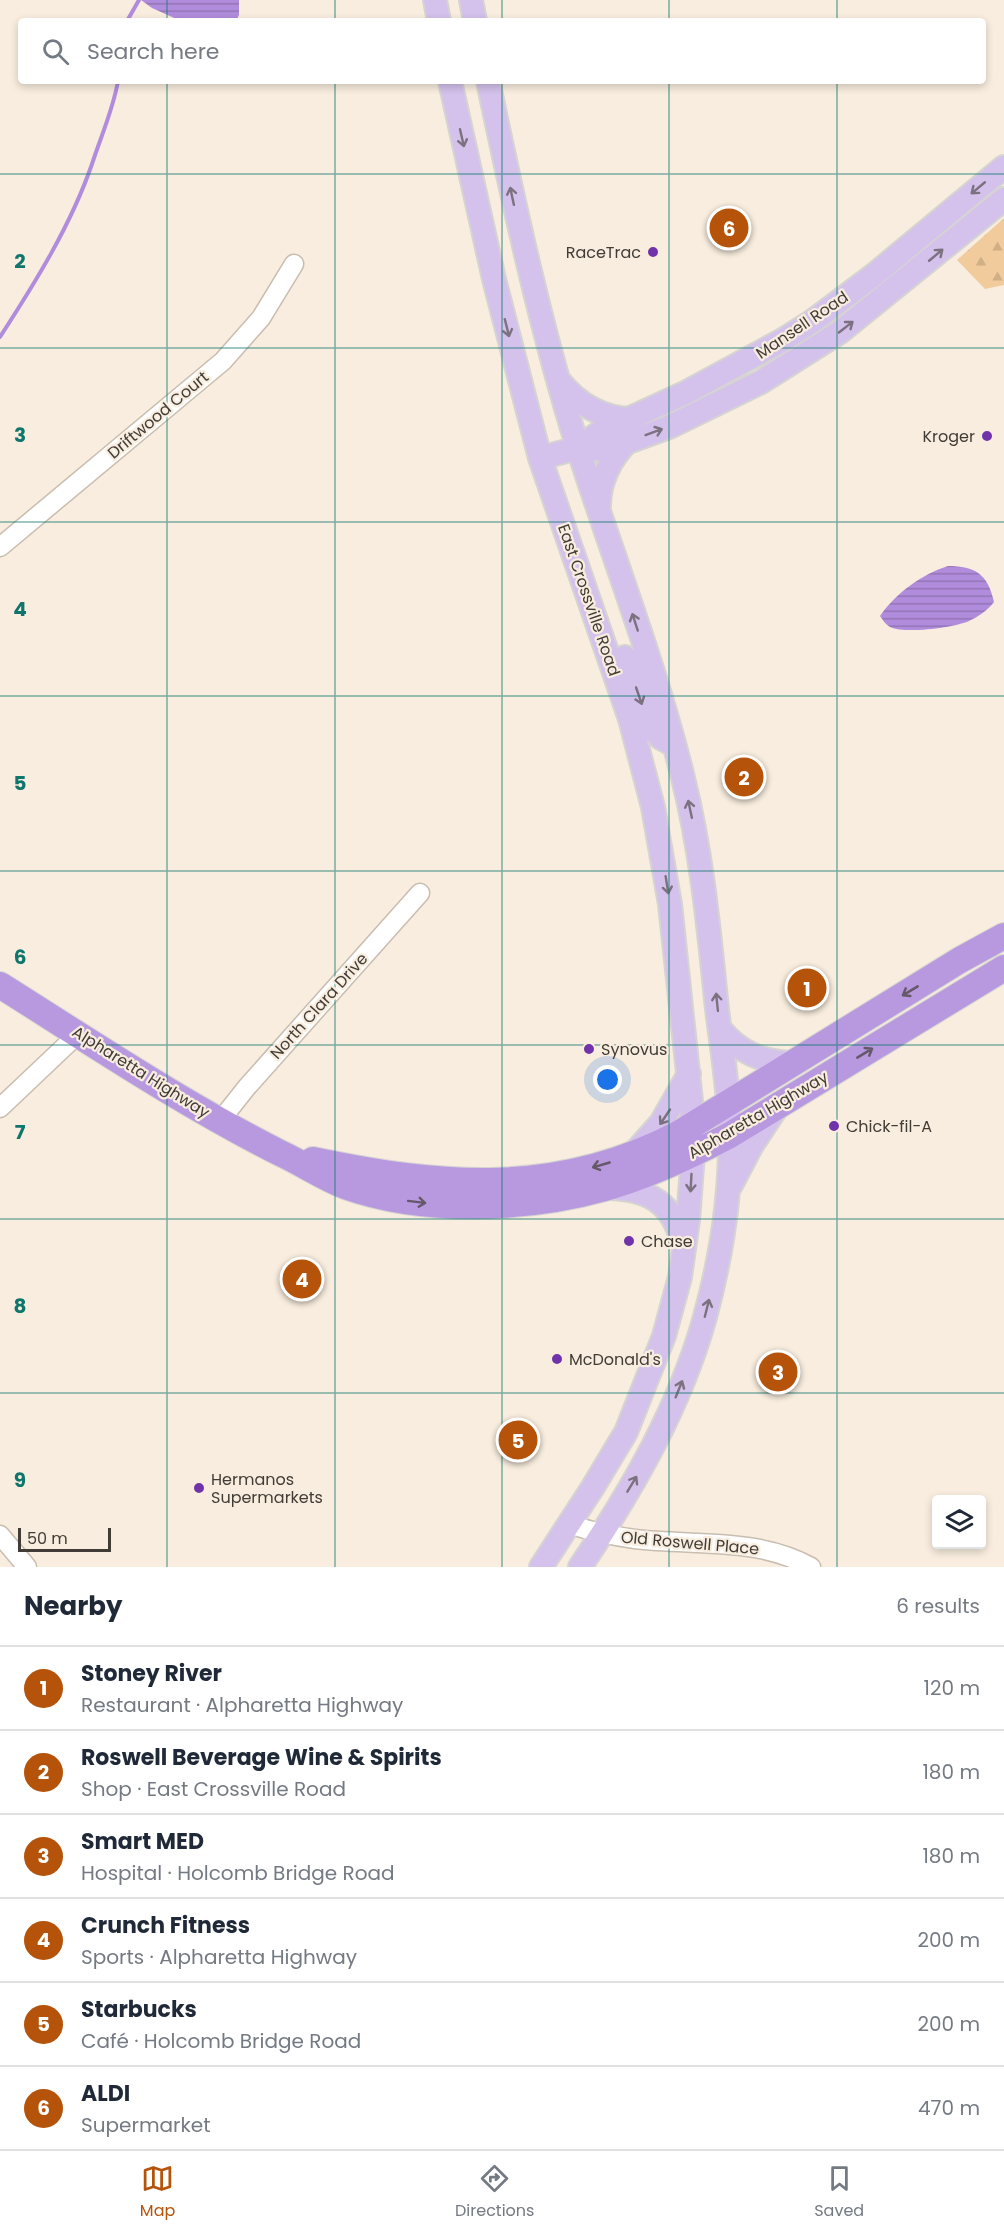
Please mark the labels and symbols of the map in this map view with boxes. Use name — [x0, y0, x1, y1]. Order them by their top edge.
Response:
one-way arrow — [457, 128, 469, 147]
one-way arrow — [971, 181, 986, 195]
one-way arrow — [506, 187, 518, 206]
pin: 6 — [710, 206, 748, 250]
place label: RaceTrac — [566, 241, 641, 264]
marker: RaceTrac — [646, 245, 660, 259]
text: 2 — [14, 247, 26, 275]
one-way arrow — [928, 248, 943, 262]
street label: Mansell Road — [751, 286, 853, 364]
one-way arrow — [501, 318, 513, 337]
one-way arrow — [838, 320, 854, 333]
street label: Driftwood Court — [102, 366, 214, 464]
text: 3 — [14, 421, 26, 449]
place label: Kroger — [923, 425, 975, 448]
one-way arrow — [644, 426, 663, 437]
marker: Kroger — [980, 429, 994, 443]
street label: East Crossville Road — [552, 521, 626, 679]
text: 4 — [13, 595, 27, 623]
one-way arrow — [629, 613, 640, 632]
one-way arrow — [634, 686, 645, 705]
pin: 2 — [724, 754, 764, 800]
text: 5 — [14, 769, 27, 797]
one-way arrow — [684, 800, 695, 819]
one-way arrow — [662, 875, 673, 895]
text: 6 — [14, 943, 26, 971]
street label: North Clara Drive — [265, 948, 373, 1064]
pin: 1 — [788, 966, 826, 1010]
one-way arrow — [902, 985, 919, 997]
one-way arrow — [711, 993, 722, 1013]
street label: Alpharetta Highway — [68, 1020, 214, 1124]
place label: Synovus — [601, 1038, 667, 1061]
marker: Synovus — [582, 1042, 596, 1056]
one-way arrow — [856, 1046, 873, 1058]
your location — [593, 1065, 622, 1094]
street label: Alpharetta Highway — [684, 1065, 832, 1165]
one-way arrow — [659, 1108, 671, 1125]
place label: Chick-fil-A — [846, 1115, 932, 1138]
text: 7 — [15, 1118, 26, 1146]
marker: Chick-fil-A — [827, 1119, 841, 1133]
one-way arrow — [592, 1160, 611, 1171]
one-way arrow — [686, 1173, 697, 1193]
one-way arrow — [406, 1197, 426, 1208]
place label: Chase — [641, 1230, 693, 1253]
marker: Chase — [622, 1234, 636, 1248]
pin: 4 — [282, 1256, 322, 1302]
text: 8 — [14, 1292, 26, 1320]
one-way arrow — [702, 1299, 714, 1318]
place label: McDonald's — [569, 1348, 661, 1371]
pin: 3 — [758, 1350, 798, 1394]
marker: McDonald's — [550, 1352, 564, 1366]
one-way arrow — [674, 1380, 685, 1398]
pin: 5 — [498, 1418, 538, 1462]
text: 9 — [14, 1466, 26, 1494]
place label: Hermanos Supermarkets — [211, 1468, 323, 1509]
one-way arrow — [626, 1476, 638, 1493]
marker: Hermanos Supermarkets — [192, 1481, 206, 1495]
scale bar — [18, 1525, 111, 1552]
street label: Old Roswell Place — [620, 1525, 760, 1561]

